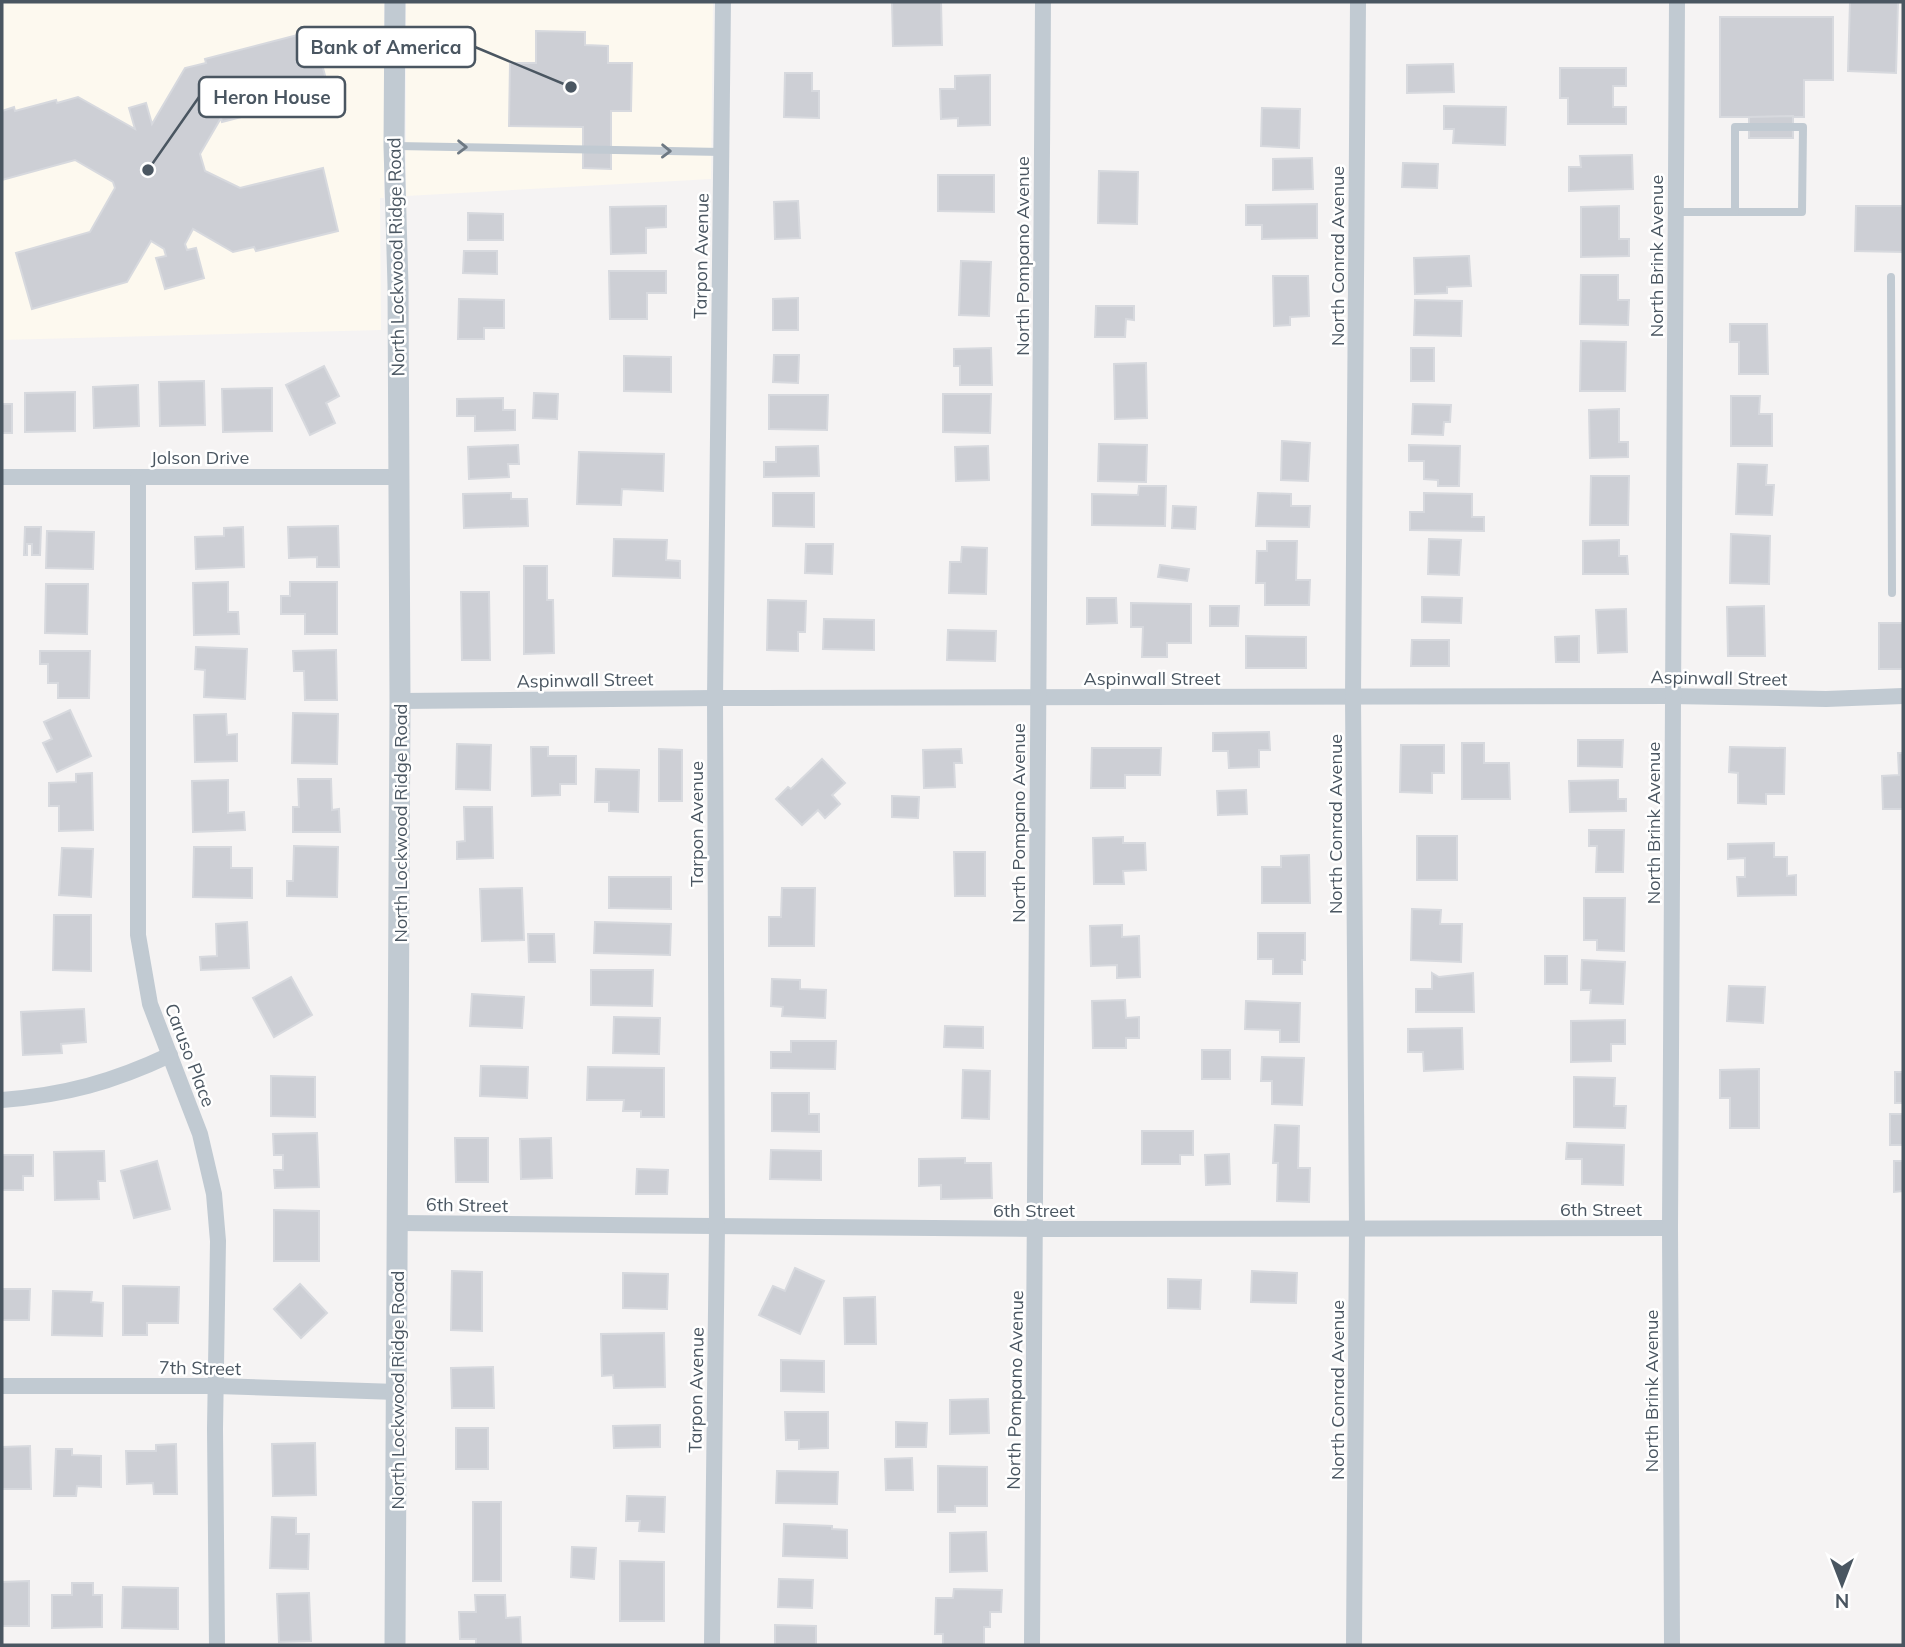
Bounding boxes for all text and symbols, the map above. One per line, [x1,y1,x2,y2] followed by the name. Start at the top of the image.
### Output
[297,27,475,67] callout: Bank of America
[311,35,461,59] text: Bank of America
[199,77,345,117] callout: Heron House
[213,85,331,109] text: Heron House
[382,137,410,377] street label: North Lockwood Ridge Road
[457,140,468,155] one-way arrow
[661,143,672,158] one-way arrow
[1011,156,1034,356] street label: North Pompano Avenue
[1326,166,1349,346] street label: North Conrad Avenue
[1645,175,1668,337] street label: North Brink Avenue
[688,193,714,319] street label: Tarpon Avenue
[151,446,249,469] street label: Jolson Drive
[1650,665,1788,691] street label: Aspinwall Street
[516,667,654,693] street label: Aspinwall Street
[1084,667,1220,690] street label: Aspinwall Street
[389,704,412,942] street label: North Lockwood Ridge Road
[1007,723,1030,923] street label: North Pompano Avenue
[1324,734,1347,914] street label: North Conrad Avenue
[1642,742,1665,904] street label: North Brink Avenue
[685,761,708,887] street label: Tarpon Avenue
[160,1000,220,1110] street label: Caruso Place
[426,1193,508,1217] street label: 6th Street
[1560,1198,1642,1221] street label: 6th Street
[993,1199,1075,1222] street label: 6th Street
[386,1271,409,1509] street label: North Lockwood Ridge Road
[1002,1290,1028,1490] street label: North Pompano Avenue
[1326,1300,1349,1480] street label: North Conrad Avenue
[1640,1310,1663,1472] street label: North Brink Avenue
[683,1327,709,1453] street label: Tarpon Avenue
[159,1356,241,1380] street label: 7th Street
[1807,1549,1877,1619] north arrow
[1835,1589,1849,1613] text: N

